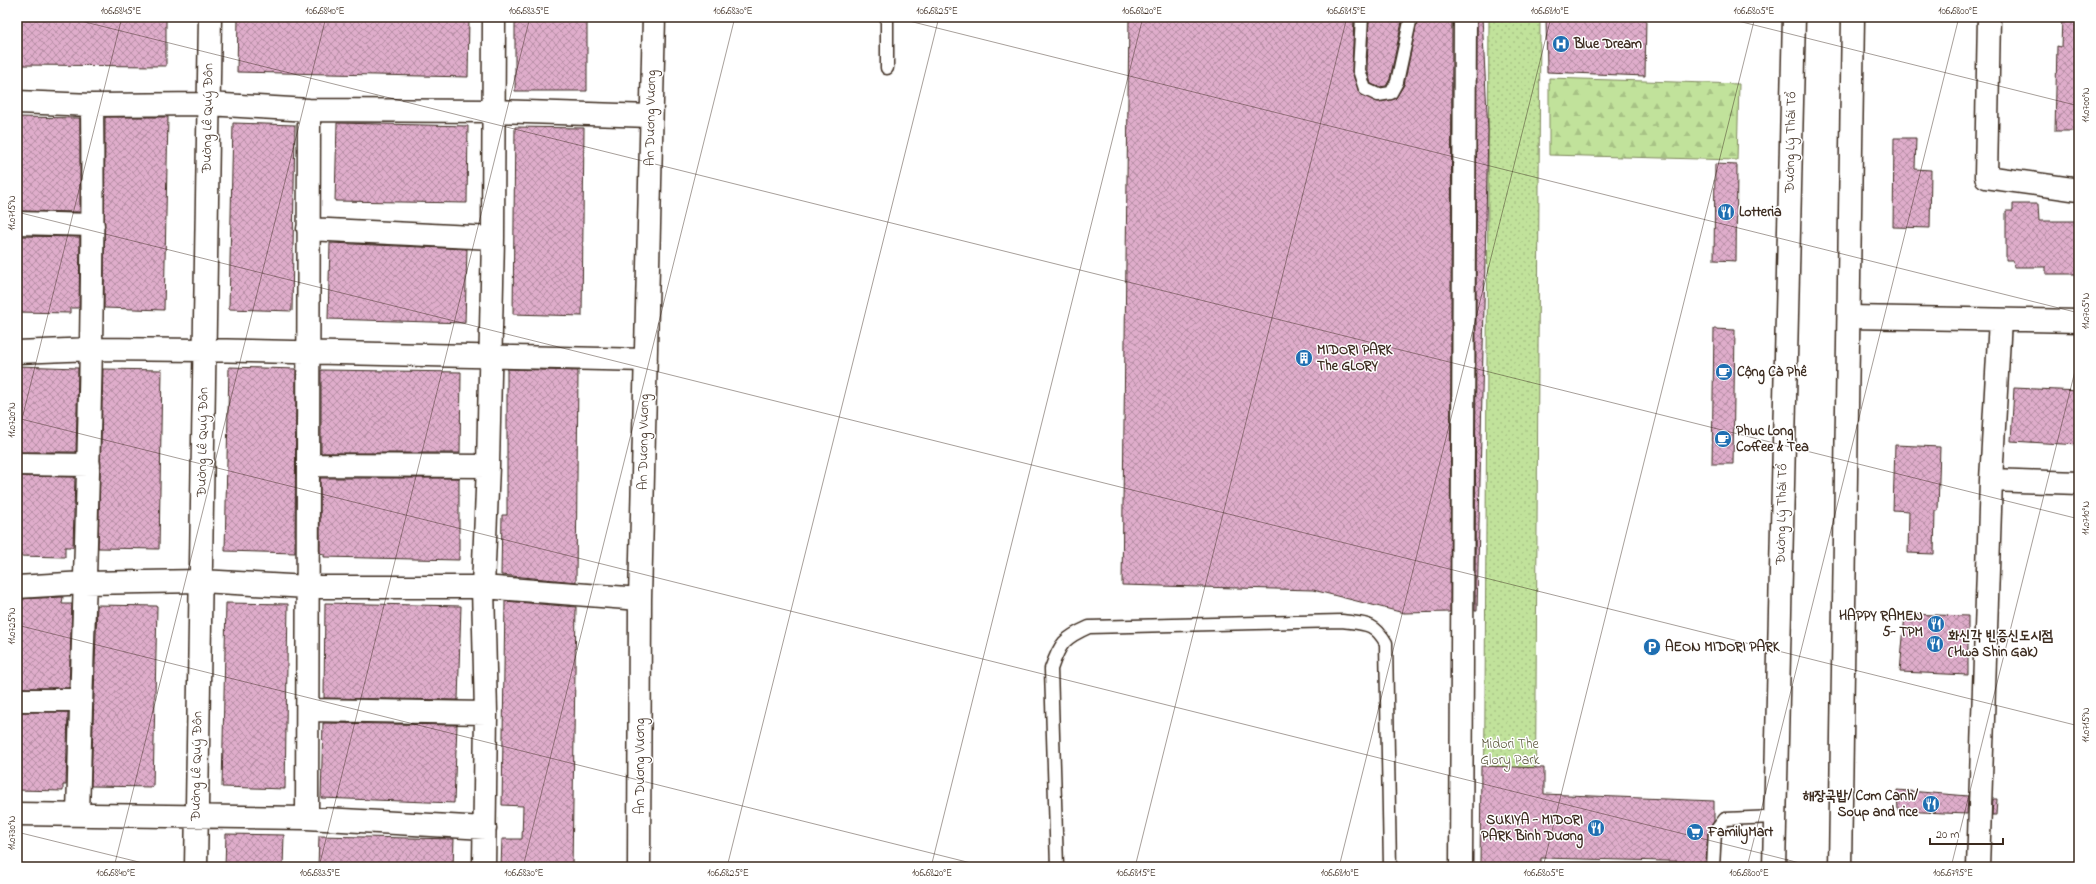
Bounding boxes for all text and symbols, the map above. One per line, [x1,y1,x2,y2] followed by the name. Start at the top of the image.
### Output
[101,4,141,19] text: 106.6845°E
[305,4,345,19] text: 106.6840°E
[509,4,549,19] text: 106.6835°E
[713,4,753,19] text: 106.6830°E
[916,4,958,19] text: 106.6825°E
[1122,4,1162,19] text: 106.6820°E
[1326,4,1366,19] text: 106.6815°E
[1531,4,1569,19] text: 106.6810°E
[1734,4,1774,19] text: 106.6805°E
[1938,4,1978,19] text: 106.6800°E
[1551,34,1571,54] hospital icon: Blue Dream
[1573,34,1642,55] place label: Blue Dream
[197,63,220,174] street label: Đường Lê Quý Đôn
[640,70,663,166] street label: An Dương Vương
[2079,87,2094,122] text: 11.0700°N
[1780,91,1803,194] street label: Đường Lý Thái Tổ
[5,195,20,231] text: 11.0715°N
[1716,202,1736,222] restaurant icon: Lotteria
[1739,202,1782,223] place label: Lotteria
[2079,293,2094,329] text: 11.0705°N
[1317,340,1394,377] place label: MIDORI PARK The GLORY
[1294,348,1314,368] building icon: MIDORI PARK The GLORY
[1714,362,1734,382] cafe icon: Cộng Cà Phê
[1737,362,1807,385] place label: Cộng Cà Phê
[192,387,215,498] street label: Đường Lê Quý Đôn
[633,394,656,490] street label: An Dương Vương
[5,402,20,438] text: 11.0720°N
[1736,421,1809,458] place label: Phuc Long Coffee & Tea
[1713,429,1733,449] cafe icon: Phuc Long Coffee & Tea
[1771,463,1794,566] street label: Đường Lý Thái Tổ
[2079,501,2094,535] text: 11.0710°N
[1839,606,1923,643] place label: HAPPY RAMEN 5- TPM
[5,607,20,644] text: 11.0725°N
[1926,614,1946,634] restaurant icon: HAPPY RAMEN 5- TPM
[1947,626,2054,663] place label: 화신각 빈증신도시점 (Hwa Shin Gak)
[1925,634,1945,654] restaurant icon: 화신각 빈증신도시점 (Hwa Shin Gak)
[1642,637,1662,657] parking icon: AEON MIDORI PARK
[1665,637,1781,658] place label: AEON MIDORI PARK
[2079,707,2094,743] text: 11.0715°N
[186,711,209,822] street label: Đường Lê Quý Đôn
[630,718,652,814] street label: An Dương Vương
[1480,734,1541,772] park label: Midori The Glory Park
[1803,786,1919,823] place label: 해장국밥/ Cơm Canh/ Soup and rice
[1921,794,1941,814] restaurant icon: 해장국밥/ Cơm Canh/ Soup and rice
[1481,810,1584,849] place label: SUKIYA - MIDORI PARK Bình Dương
[5,815,20,850] text: 11.0730°N
[1586,818,1606,838] restaurant icon: SUKIYA - MIDORI PARK Bình Dương
[1930,820,2003,846] scale bar
[1685,822,1705,842] supermarket icon: FamilyMart
[1707,822,1774,845] place label: FamilyMart
[1936,826,1959,844] text: 20 m
[96,866,136,881] text: 106.6840°E
[300,866,340,881] text: 106.6835°E
[504,866,544,881] text: 106.6830°E
[707,866,749,881] text: 106.6825°E
[912,866,952,881] text: 106.6820°E
[1116,866,1156,881] text: 106.6815°E
[1321,866,1359,881] text: 106.6810°E
[1524,866,1564,881] text: 106.6805°E
[1729,866,1769,881] text: 106.6800°E
[1933,866,1973,881] text: 106.6795°E

